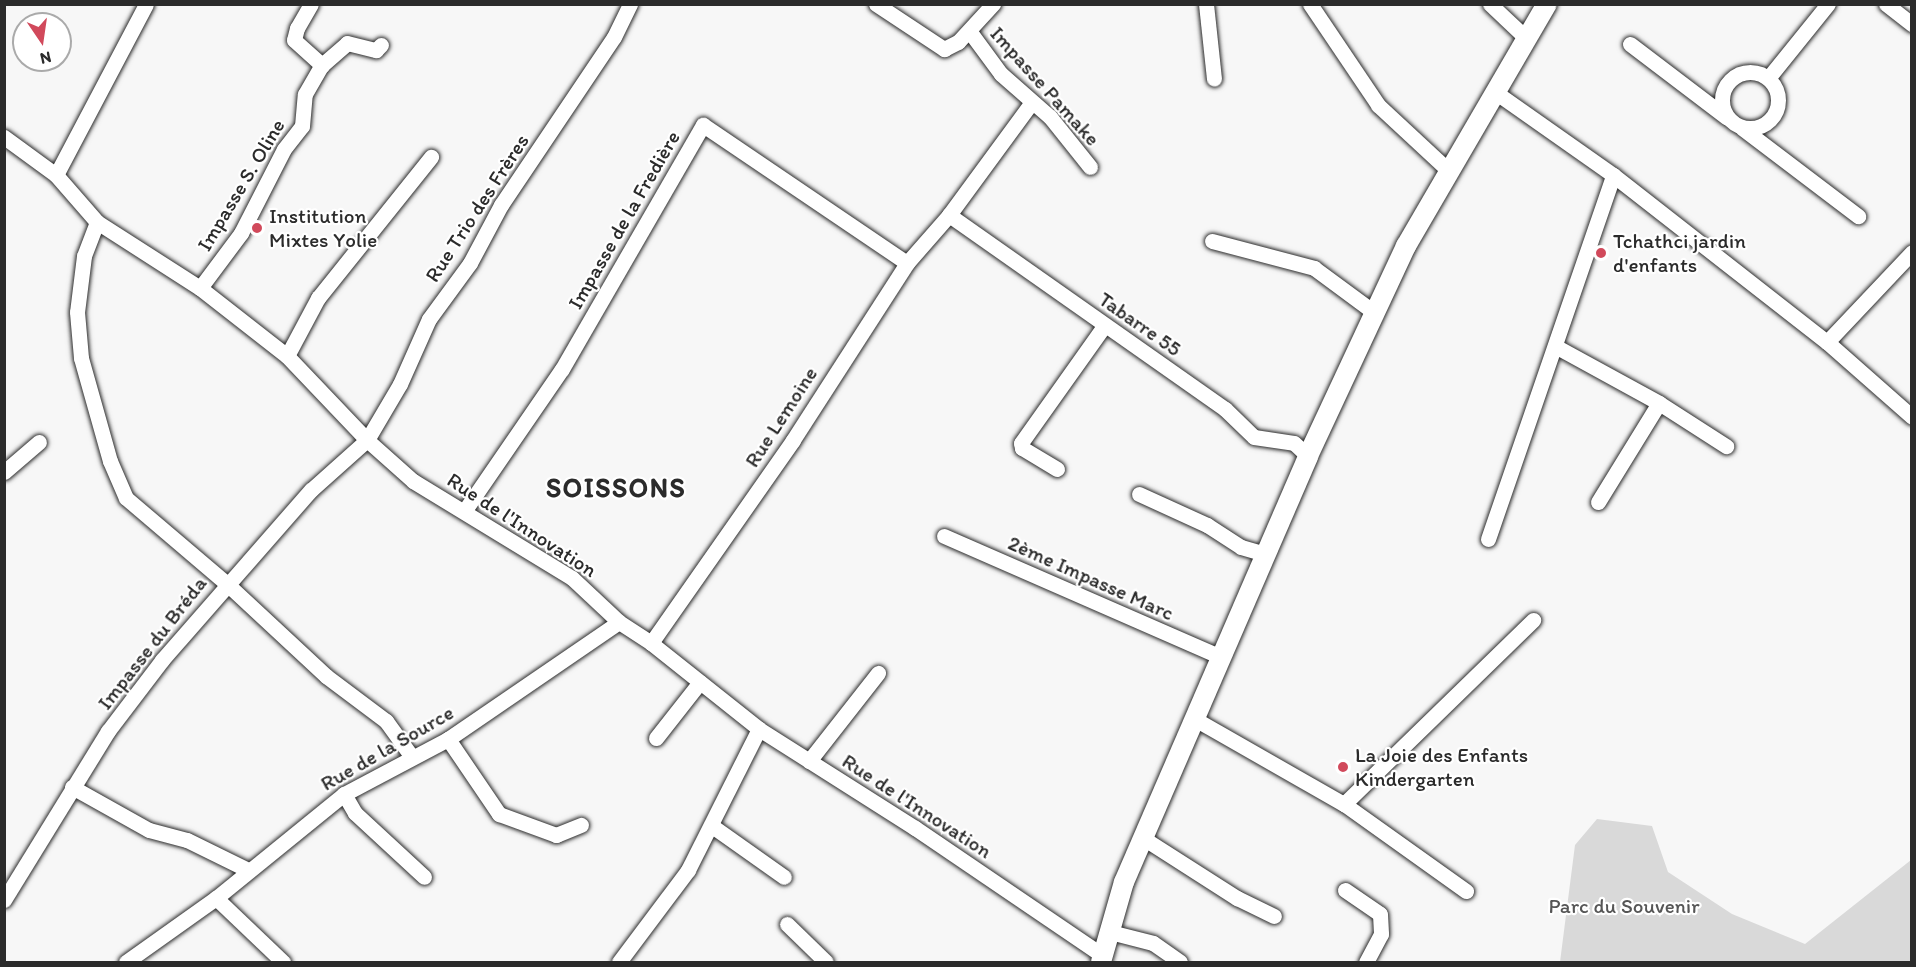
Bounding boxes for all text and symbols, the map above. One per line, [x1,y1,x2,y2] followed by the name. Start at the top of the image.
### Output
[12,12,72,72] north arrow
[985,21,1105,151] street label: Impasse Pamake
[38,48,53,69] text: N
[192,114,290,256] street label: Impasse S. Oline
[563,126,685,314] street label: Impasse de la Fredière
[420,130,534,286] street label: Rue Trio des Frères
[269,203,376,253] place label: Institution Mixtes Yolie
[250,221,264,235] marker: Institution Mixtes Yolie
[1613,228,1746,278] place label: Tchathci jardin d'enfants
[1594,246,1608,260] marker: Tchathci jardin d'enfants
[1094,286,1186,362] street label: Tabarre 55
[739,362,823,472] street label: Rue Lemoine
[443,467,601,583] street label: Rue de l'Innovation
[547,472,685,504] district label: SOISSONS
[1004,530,1178,626] street label: 2ème Impasse Marc
[92,571,212,715] street label: Impasse du Bréda
[316,700,458,796] street label: Rue de la Source
[1355,742,1529,792] place label: La Joie des Enfants Kindergarten
[838,748,996,864] street label: Rue de l'Innovation
[1336,760,1350,774] marker: La Joie des Enfants Kindergarten
[1548,893,1700,919] park label: Parc du Souvenir

